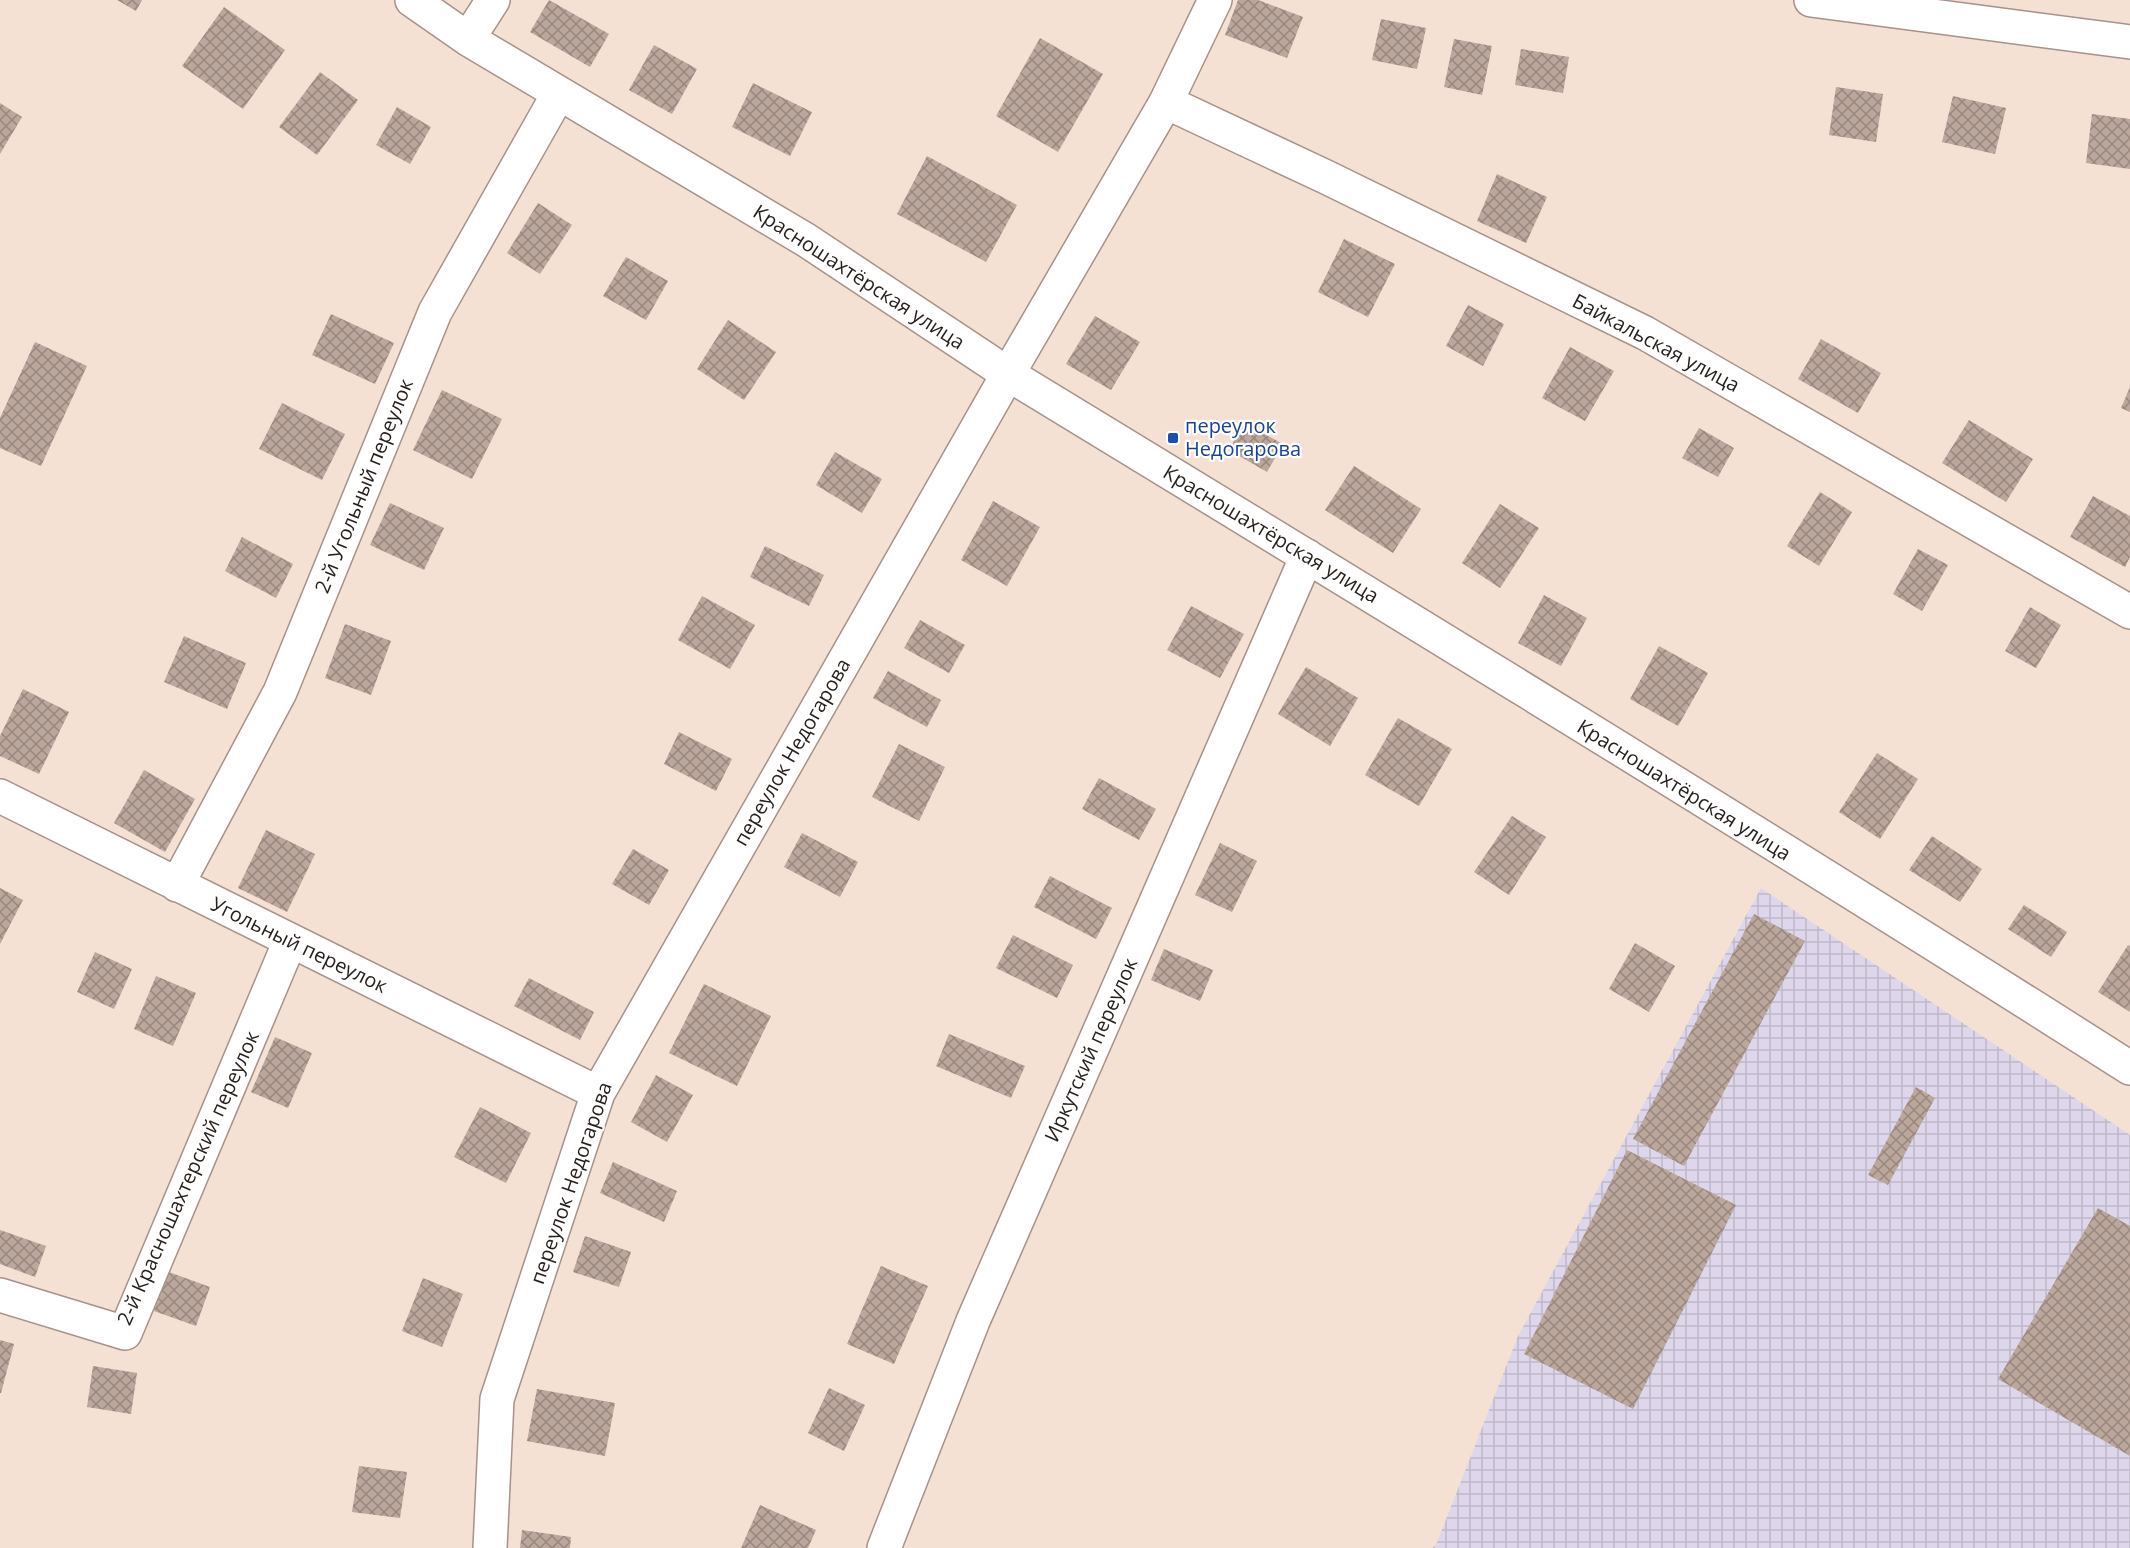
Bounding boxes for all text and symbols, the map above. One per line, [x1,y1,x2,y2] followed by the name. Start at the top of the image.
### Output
[748,198,970,355] street label: Красношахтёрская улица
[1568,287,1745,398] street label: Байкальская улица
[308,374,419,597] street label: 2-й Угольный переулок
[1185,412,1301,462] place label: переулок Недогарова
[1166,431,1180,445] marker: переулок Недогарова
[1158,458,1384,609] street label: Красношахтёрская улица
[727,653,856,850] street label: переулок Недогарова
[1572,713,1796,867] street label: Красношахтёрская улица
[207,890,393,999] street label: Угольный переулок
[1038,953,1144,1146] street label: Иркутский переулок
[110,1026,265,1329] street label: 2-й Красношахтерский переулок
[523,1078,618,1288] street label: переулок Недогарова

